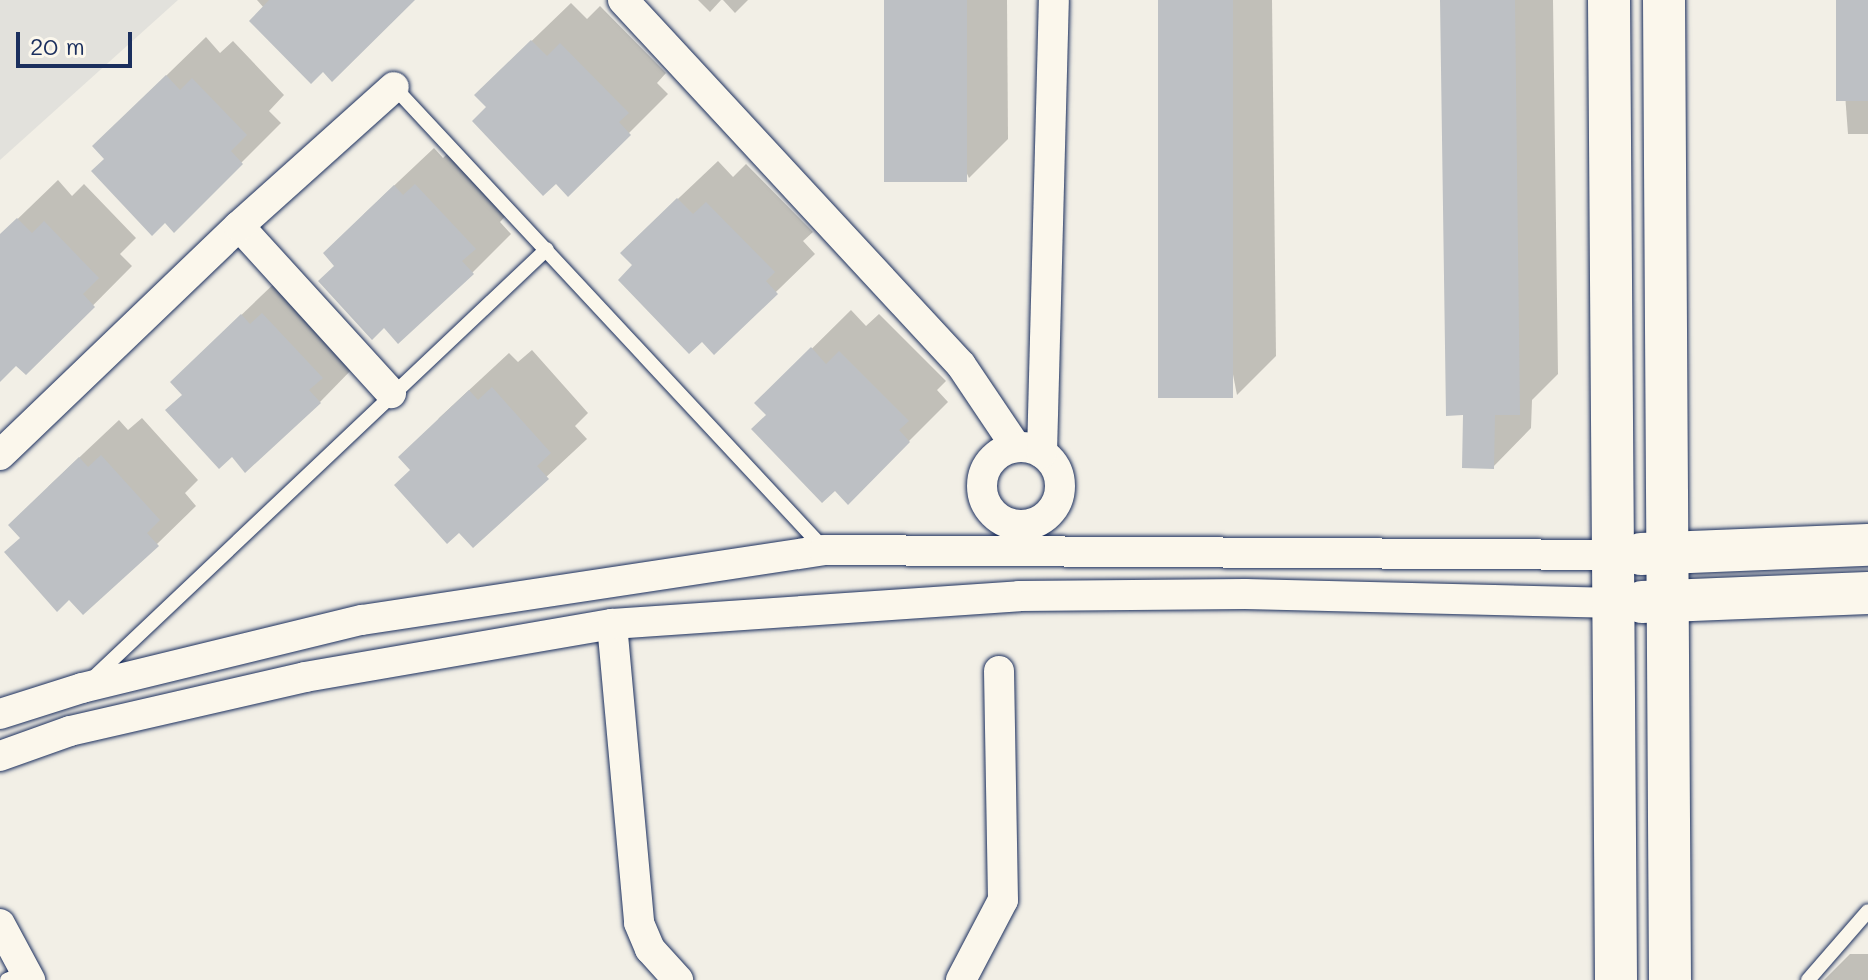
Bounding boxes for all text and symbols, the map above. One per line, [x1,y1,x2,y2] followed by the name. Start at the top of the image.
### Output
[20,16,136,66] scale bar
[30,30,85,61] text: 20 m

